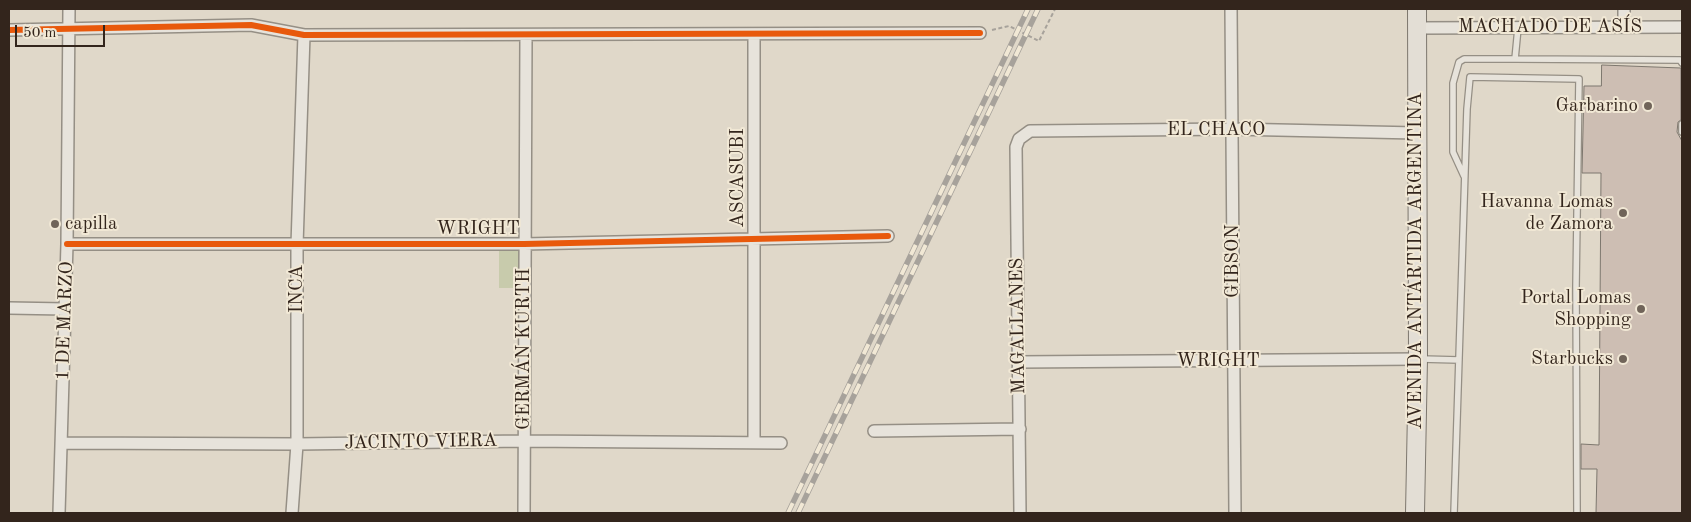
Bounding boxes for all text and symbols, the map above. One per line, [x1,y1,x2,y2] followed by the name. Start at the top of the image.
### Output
[18,15,108,47] scale bar
[1458,16,1642,38] street label: MACHADO DE ASÍS
[23,26,57,41] text: 50 m
[1405,92,1427,430] street label: AVENIDA ANTÁRTIDA ARGENTINA
[1555,95,1638,117] place label: Garbarino
[1642,100,1654,112] marker: Garbarino
[1167,119,1265,141] street label: EL CHACO
[727,128,749,228] street label: ASCASUBI
[1480,191,1613,235] place label: Havanna Lomas de Zamora
[1617,207,1629,219] marker: Havanna Lomas de Zamora
[65,213,117,235] place label: capilla
[49,218,61,230] marker: capilla
[436,218,520,240] street label: WRIGHT
[1222,224,1244,298] street label: GIBSON
[1005,258,1031,394] street label: MAGALLANES
[52,261,78,381] street label: 1 DE MARZO
[286,265,308,313] street label: INCA
[513,268,535,430] street label: GERMÁN KURTH
[1520,287,1631,331] place label: Portal Lomas Shopping
[1635,303,1647,315] marker: Portal Lomas Shopping
[1531,348,1613,370] place label: Starbucks
[1176,350,1260,372] street label: WRIGHT
[1617,353,1629,365] marker: Starbucks
[344,429,498,455] street label: JACINTO VIERA

